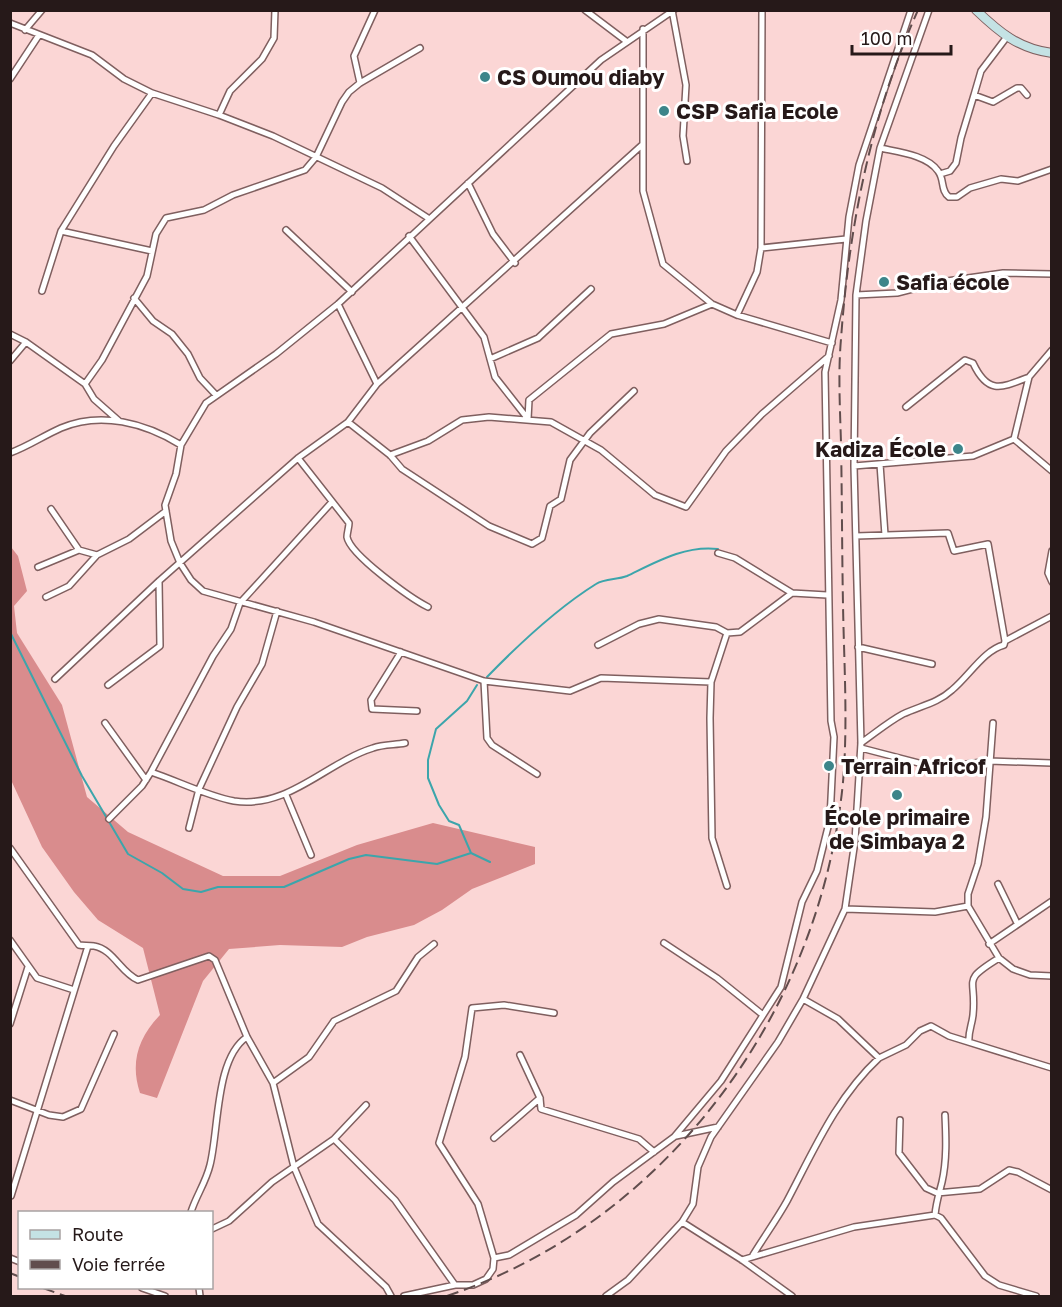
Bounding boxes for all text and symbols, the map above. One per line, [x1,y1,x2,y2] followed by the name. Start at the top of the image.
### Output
[852,18,951,56] scale bar
[861,27,912,49] text: 100 m
[497,64,665,90] place label: CS Oumou diaby
[478,70,492,84] marker: CS Oumou diaby
[676,98,838,124] place label: CSP Safia Ecole
[657,104,671,118] marker: CSP Safia Ecole
[896,269,1009,295] place label: Safia école
[877,275,891,289] marker: Safia école
[815,436,946,462] place label: Kadiza École
[951,442,965,456] marker: Kadiza École
[841,753,986,779] place label: Terrain Africof
[822,759,836,773] marker: Terrain Africof
[890,788,904,802] marker: École primaire de Simbaya 2
[824,804,970,854] place label: École primaire de Simbaya 2
[18,1211,213,1289] legend
[72,1223,123,1245] text: Route
[72,1253,165,1275] text: Voie ferrée

